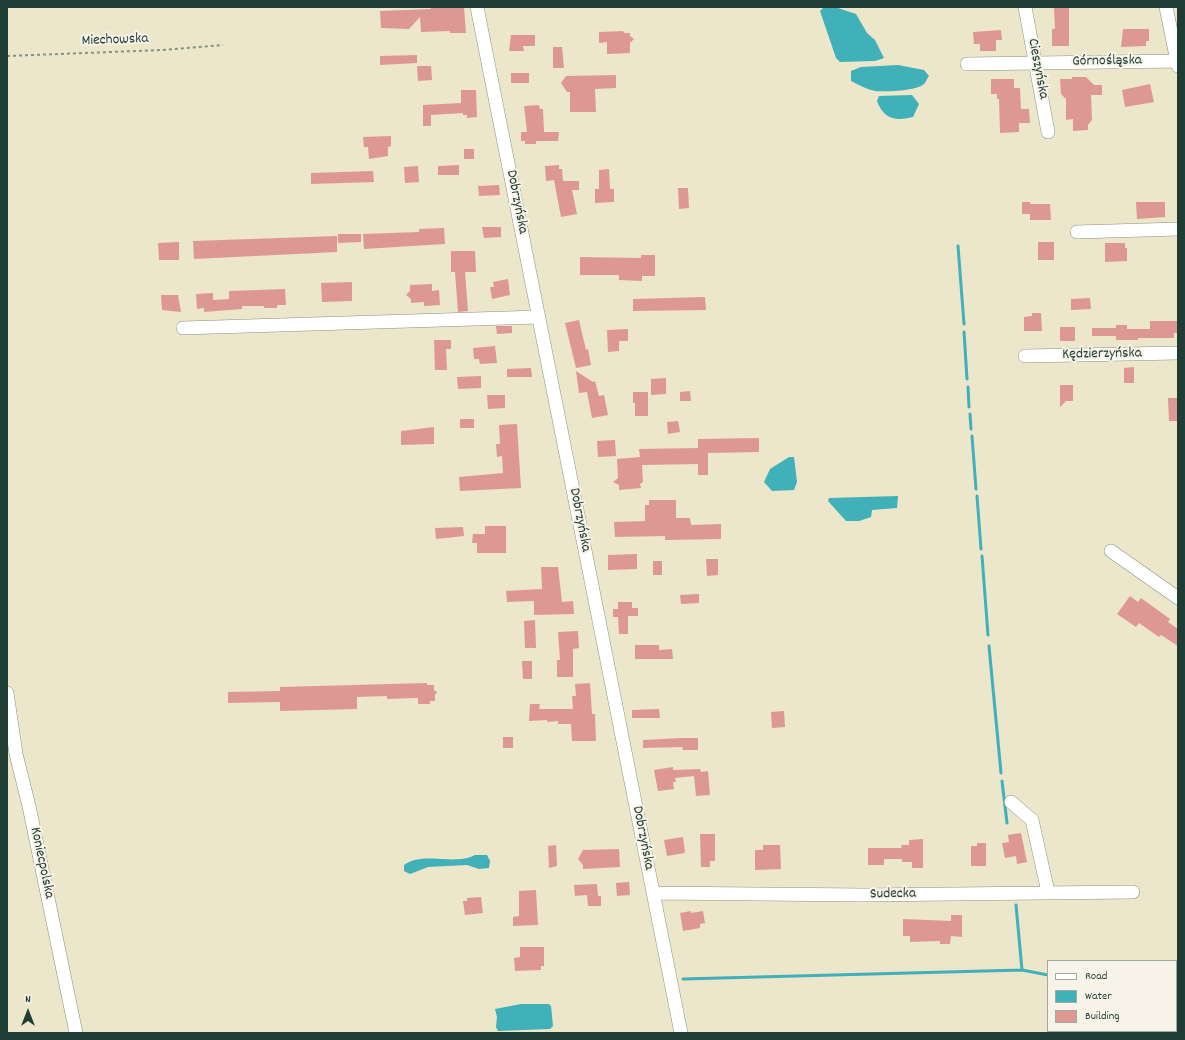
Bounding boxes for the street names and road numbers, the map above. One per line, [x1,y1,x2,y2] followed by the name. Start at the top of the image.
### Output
[81,31,149,51] street label: Miechowska
[1022,37,1052,101] street label: Cieszyńska
[1072,52,1142,72] street label: Górnośląska
[501,169,531,235] street label: Dobrzyńska
[1062,345,1142,365] street label: Kędzierzyńska
[564,487,594,553] street label: Dobrzyńska
[627,805,657,871] street label: Dobrzyńska
[25,826,57,900] street label: Koniecpolska
[870,886,916,904] street label: Sudecka

